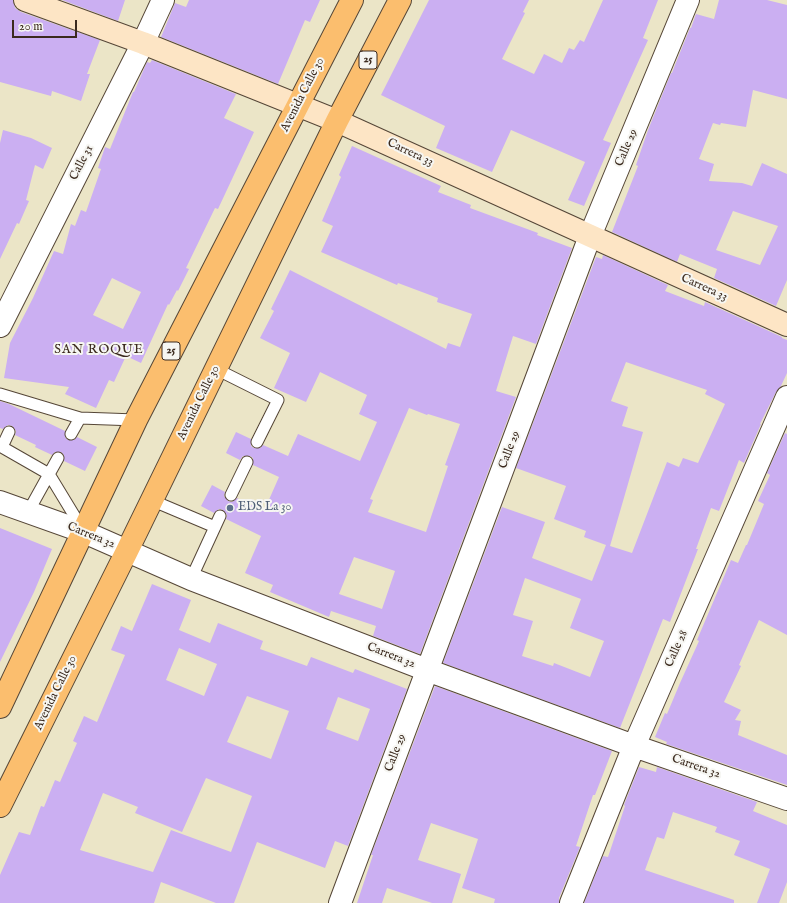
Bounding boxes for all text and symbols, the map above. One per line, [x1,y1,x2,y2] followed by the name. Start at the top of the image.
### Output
[14,12,79,38] scale bar
[19,19,42,34] text: 20 m
[359,51,377,69] road number: 25
[278,56,328,134] street label: Avenida Calle 30
[613,127,641,169] street label: Calle 29
[385,136,435,170] street label: Carrera 33
[67,143,97,183] street label: Calle 31
[679,271,729,305] street label: Carrera 33
[54,342,144,358] district label: SAN ROQUE
[162,342,180,360] road number: 25
[175,363,223,443] street label: Avenida Calle 30
[496,429,524,471] street label: Calle 29
[238,501,291,515] place label: EDS La 30
[225,503,235,513] marker: EDS La 30
[65,520,117,552] street label: Carrera 32
[663,628,691,670] street label: Calle 28
[365,640,417,672] street label: Carrera 32
[32,653,80,733] street label: Avenida Calle 30
[382,732,410,774] street label: Calle 29
[670,752,722,782] street label: Carrera 32

